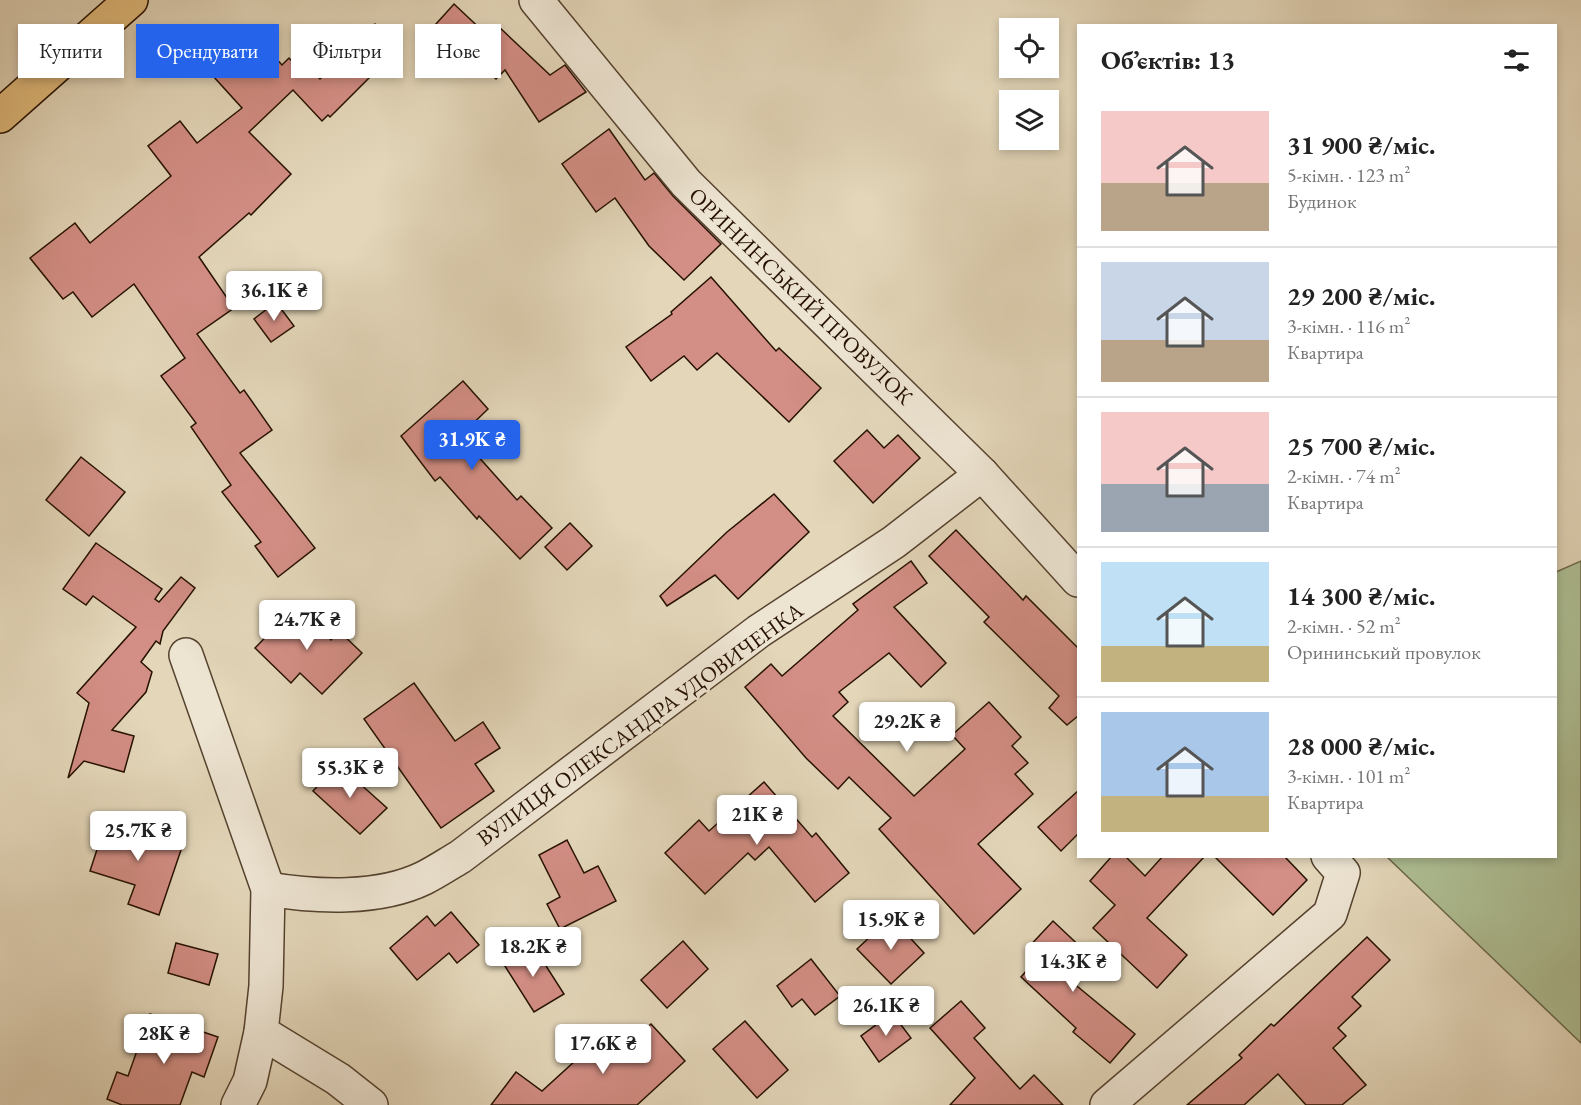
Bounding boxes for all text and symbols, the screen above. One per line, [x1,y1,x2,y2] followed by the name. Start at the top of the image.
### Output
[999,18,1059,150] map controls
[999,18,1059,78] button: locate
[18,24,124,78] chip: Купити
[136,24,279,78] chip: Орендувати
[291,24,403,78] chip: Фільтри
[415,24,501,78] chip: Нове
[1101,43,1235,77] text: Об’єктів: 13
[1500,44,1533,77] icon: filters
[999,90,1059,150] button: layers
[1287,128,1435,162] text: 31 900 ₴/міс.
[1149,135,1221,207] icon: home
[1287,162,1410,188] text: 5-кімн. · 123 m²
[683,181,920,411] street label: ОРИНИНСЬКИЙ ПРОВУЛОК
[1287,188,1357,214] text: Будинок
[219,271,329,322] pin: 36.1K ₴
[240,277,308,303] text: 36.1K ₴
[1287,279,1435,313] text: 29 200 ₴/міс.
[1149,286,1221,358] icon: home
[1287,313,1410,339] text: 3-кімн. · 116 m²
[1287,339,1364,365] text: Квартира
[417,420,527,471] pin: 31.9K ₴
[438,426,506,452] text: 31.9K ₴
[1287,429,1435,463] text: 25 700 ₴/міс.
[1149,436,1221,508] icon: home
[1287,463,1401,489] text: 2-кімн. · 74 m²
[1287,489,1364,515] text: Квартира
[1287,579,1435,613] text: 14 300 ₴/міс.
[1149,586,1221,658] icon: home
[471,595,810,852] street label: ВУЛИЦЯ ОЛЕКСАНДРА УДОВИЧЕНКА
[252,600,362,651] pin: 24.7K ₴
[273,606,341,632] text: 24.7K ₴
[1287,613,1401,639] text: 2-кімн. · 52 m²
[1287,639,1481,665] text: Орининський провулок
[852,702,962,753] pin: 29.2K ₴
[873,708,941,734] text: 29.2K ₴
[1287,729,1435,763] text: 28 000 ₴/міс.
[1149,736,1221,808] icon: home
[295,748,405,799] pin: 55.3K ₴
[316,754,384,780] text: 55.3K ₴
[1287,763,1410,789] text: 3-кімн. · 101 m²
[1287,789,1364,815] text: Квартира
[715,795,799,846] pin: 21K ₴
[731,801,783,827] text: 21K ₴
[83,811,193,862] pin: 25.7K ₴
[104,817,172,843] text: 25.7K ₴
[836,900,946,951] pin: 15.9K ₴
[857,906,925,932] text: 15.9K ₴
[478,927,588,978] pin: 18.2K ₴
[499,933,567,959] text: 18.2K ₴
[1018,942,1128,993] pin: 14.3K ₴
[1039,948,1107,974] text: 14.3K ₴
[831,986,941,1037] pin: 26.1K ₴
[852,992,920,1018] text: 26.1K ₴
[122,1014,206,1065] pin: 28K ₴
[138,1020,190,1046] text: 28K ₴
[548,1024,658,1075] pin: 17.6K ₴
[569,1030,637,1056] text: 17.6K ₴

